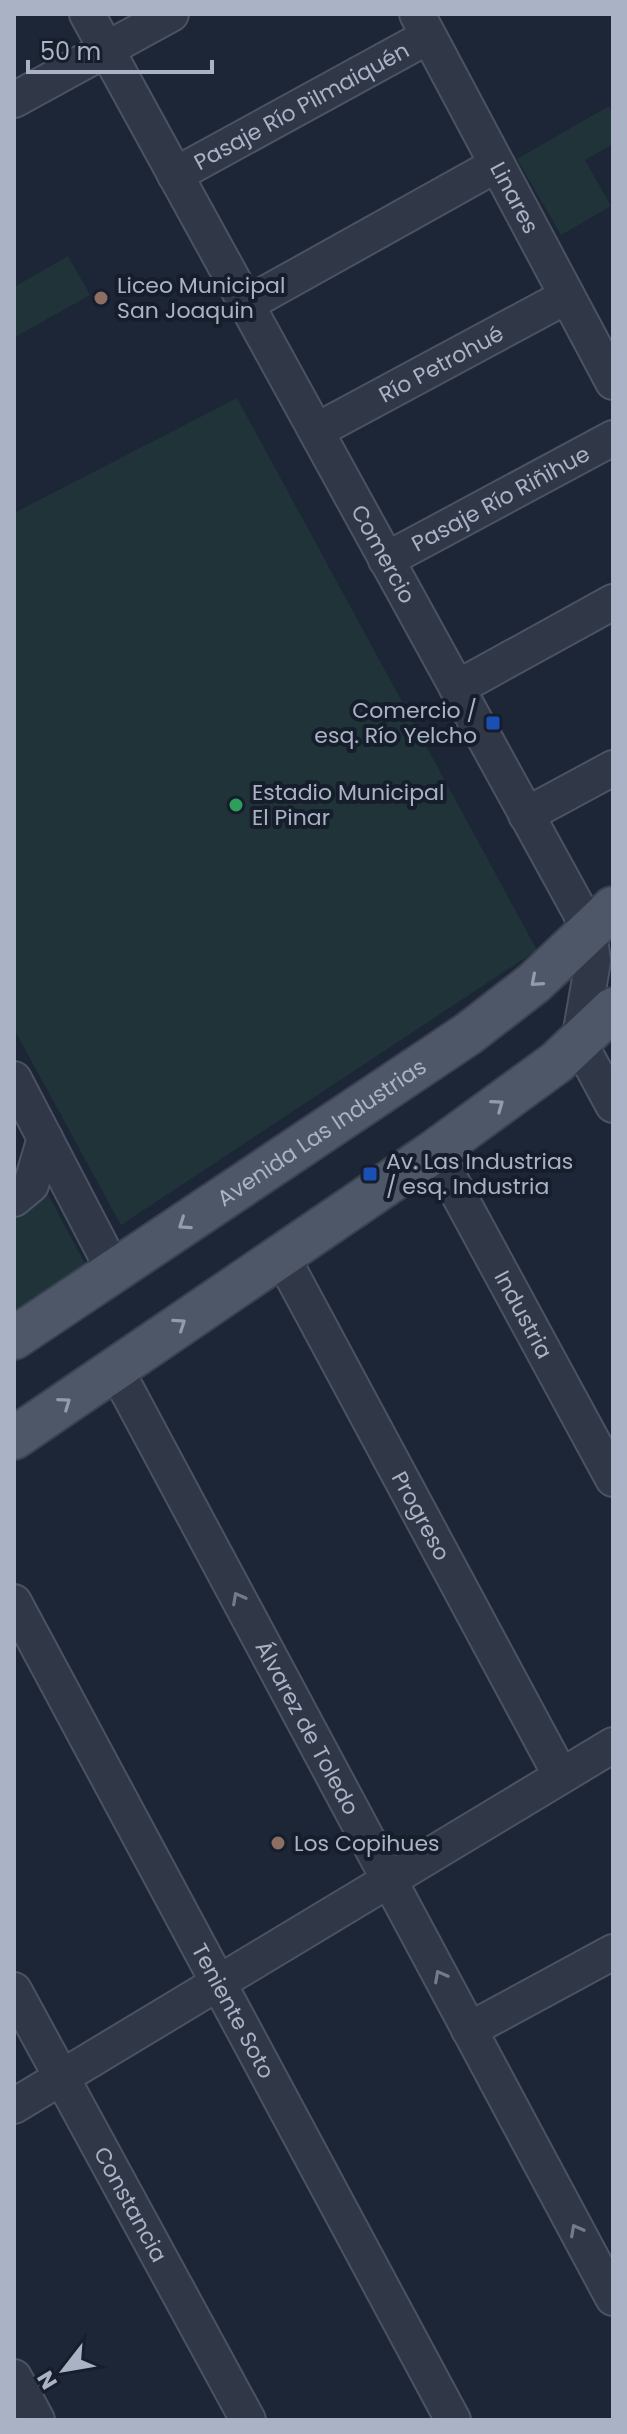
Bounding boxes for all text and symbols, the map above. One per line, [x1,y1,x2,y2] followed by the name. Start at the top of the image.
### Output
[28,24,212,74] scale bar
[188,34,414,177] street label: Pasaje Río Pilmaiquén
[40,35,101,68] text: 50 m
[483,156,547,239] street label: Linares
[117,270,285,326] place label: Liceo Municipal San Joaquin
[92,289,110,307] marker: Liceo Municipal San Joaquin
[373,318,509,410] street label: Río Petrohué
[406,438,595,559] street label: Pasaje Río Riñihue
[344,499,423,609] street label: Comercio
[314,695,477,751] place label: Comercio / esq. Río Yelcho
[484,714,502,732] marker: Comercio / esq. Río Yelcho
[252,777,444,833] place label: Estadio Municipal El Pinar
[227,796,245,814] marker: Estadio Municipal El Pinar
[530,971,545,986] one-way arrow
[211,1051,432,1213] street label: Avenida Las Industrias
[490,1100,504,1115] one-way arrow
[386,1146,573,1202] place label: Av. Las Industrias / esq. Industria
[361,1165,379,1183] marker: Av. Las Industrias / esq. Industria
[178,1214,192,1229] one-way arrow
[487,1265,560,1364] street label: Industria
[171,1319,185,1334] one-way arrow
[56,1398,70,1413] one-way arrow
[384,1466,458,1566] street label: Progreso
[233,1592,248,1607] one-way arrow
[248,1635,367,1820] street label: Álvarez de Toledo
[294,1828,440,1859] place label: Los Copihues
[269,1834,287,1852] marker: Los Copihues
[184,1938,282,2084] street label: Teniente Soto
[435,1969,450,1984] one-way arrow
[87,2141,175,2268] street label: Constancia
[571,2223,586,2238] one-way arrow
[24,2330,104,2410] north arrow
[30,2365,65,2395] text: N

